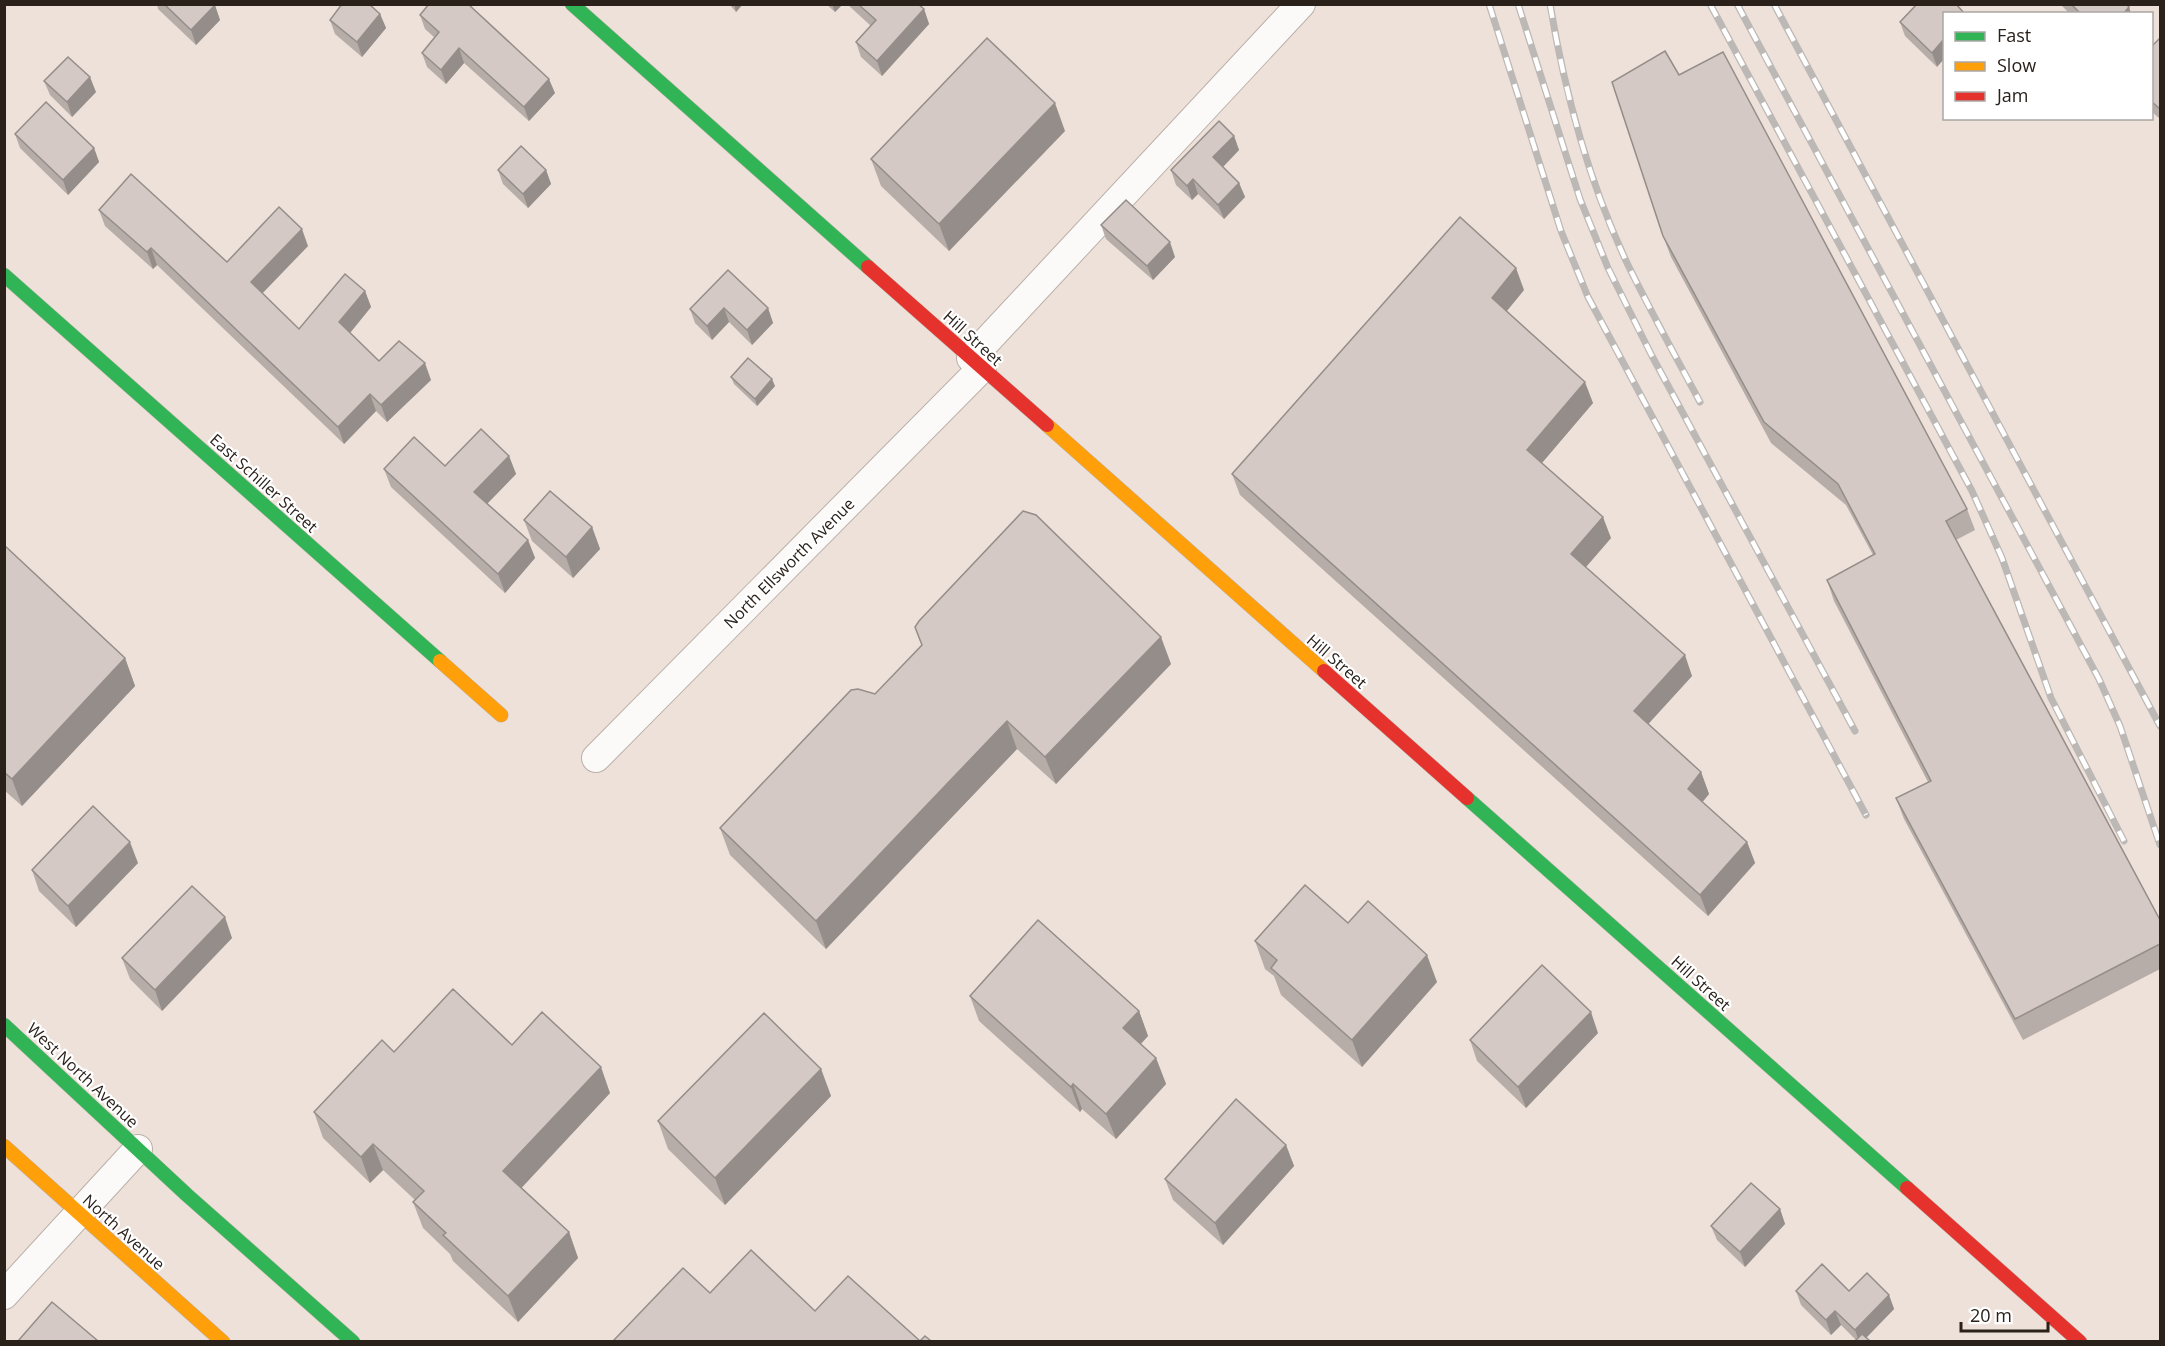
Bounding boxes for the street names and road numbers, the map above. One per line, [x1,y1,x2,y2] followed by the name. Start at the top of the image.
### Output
[939,305,1008,371] street label: Hill Street
[205,429,323,538] street label: East Schiller Street
[719,493,859,633] street label: North Ellsworth Avenue
[1302,629,1372,693] street label: Hill Street
[1667,950,1736,1016] street label: Hill Street
[23,1018,143,1132] street label: West North Avenue
[78,1189,170,1275] street label: North Avenue

